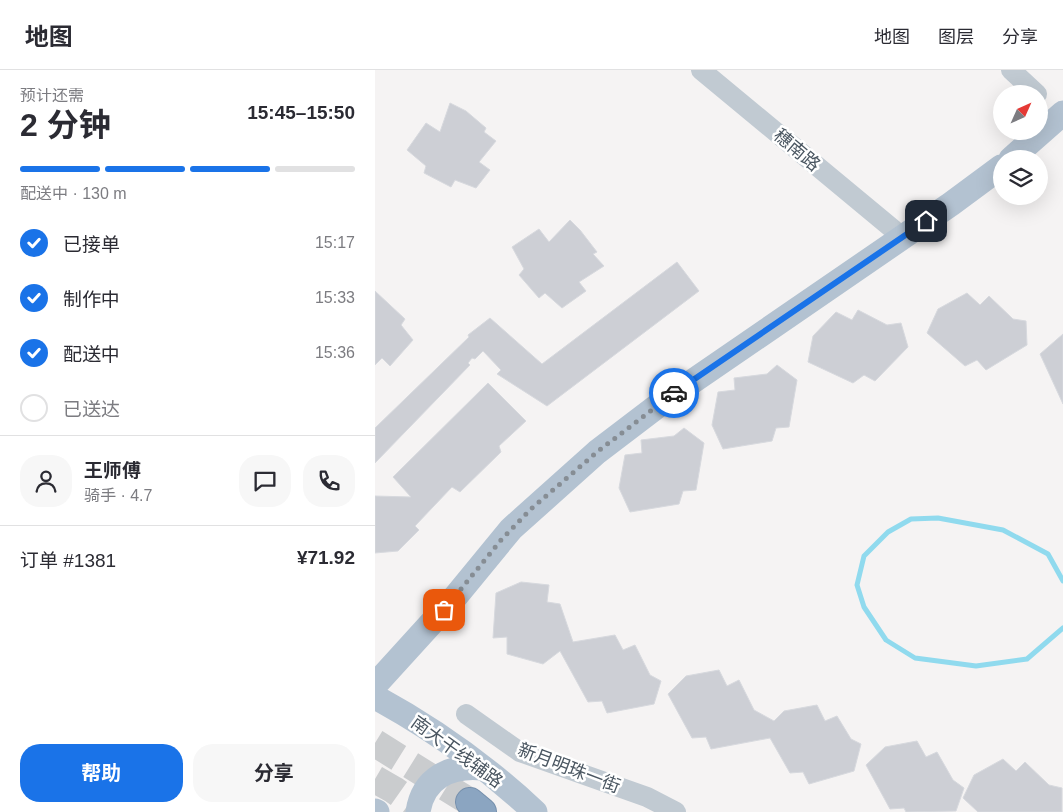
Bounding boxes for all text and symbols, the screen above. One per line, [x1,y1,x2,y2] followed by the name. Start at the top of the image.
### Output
[25,23,73,50] text: 地图
[874,27,910,47] text: 地图
[938,27,974,47] text: 图层
[1002,27,1038,47] text: 分享
[993,85,1047,140] north arrow
[993,85,1048,205] map controls
[20,87,84,104] text: 预计还需
[247,102,355,123] text: 15:45–15:50
[20,107,111,143] text: 2 分钟
[770,125,824,175] street label: 穗南路
[993,150,1048,205] button: layers
[20,185,127,202] text: 配送中 · 130 m
[905,200,947,242] pin
[912,207,940,235] icon: home
[20,229,48,257] icon: check
[63,234,120,255] text: 已接单
[315,234,355,251] text: 15:17
[20,284,48,312] icon: check
[63,289,120,310] text: 制作中
[315,289,355,306] text: 15:33
[20,339,48,367] icon: check
[63,344,120,365] text: 配送中
[315,344,355,361] text: 15:36
[649,368,699,418] courier
[660,379,688,407] icon: car
[63,399,120,420] text: 已送达
[20,455,72,507] button: person
[239,455,291,507] button: chat
[303,455,355,507] button: phone
[84,460,141,481] text: 王师傅
[84,487,152,504] text: 骑手 · 4.7
[297,547,355,568] text: ¥71.92
[20,550,116,571] text: 订单 #1381
[423,589,465,631] pin
[430,596,458,624] icon: bag
[407,712,507,792] street label: 南大干线辅路
[515,739,623,797] street label: 新月明珠一街
[20,744,183,802] button: 帮助
[193,744,355,802] button: 分享

